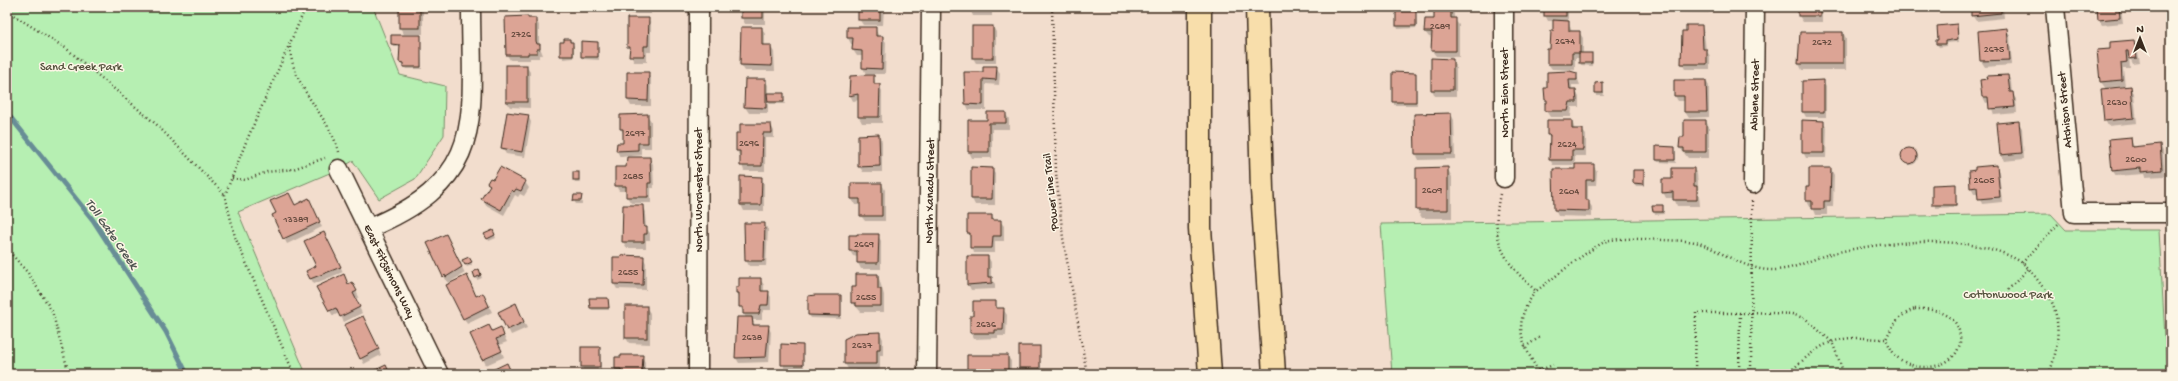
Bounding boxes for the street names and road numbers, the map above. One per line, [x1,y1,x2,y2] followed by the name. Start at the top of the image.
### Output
[1499,47,1513,138] street label: North Zion Street
[1748,58,1764,131] street label: Abilene Street
[2056,70,2076,148] street label: Atchison Street
[693,127,707,252] street label: North Worchester Street
[923,137,939,244] street label: North Xanadu Street
[1041,152,1063,232] street label: Power Line Trail
[359,223,417,321] street label: East Fitzsimons Way

